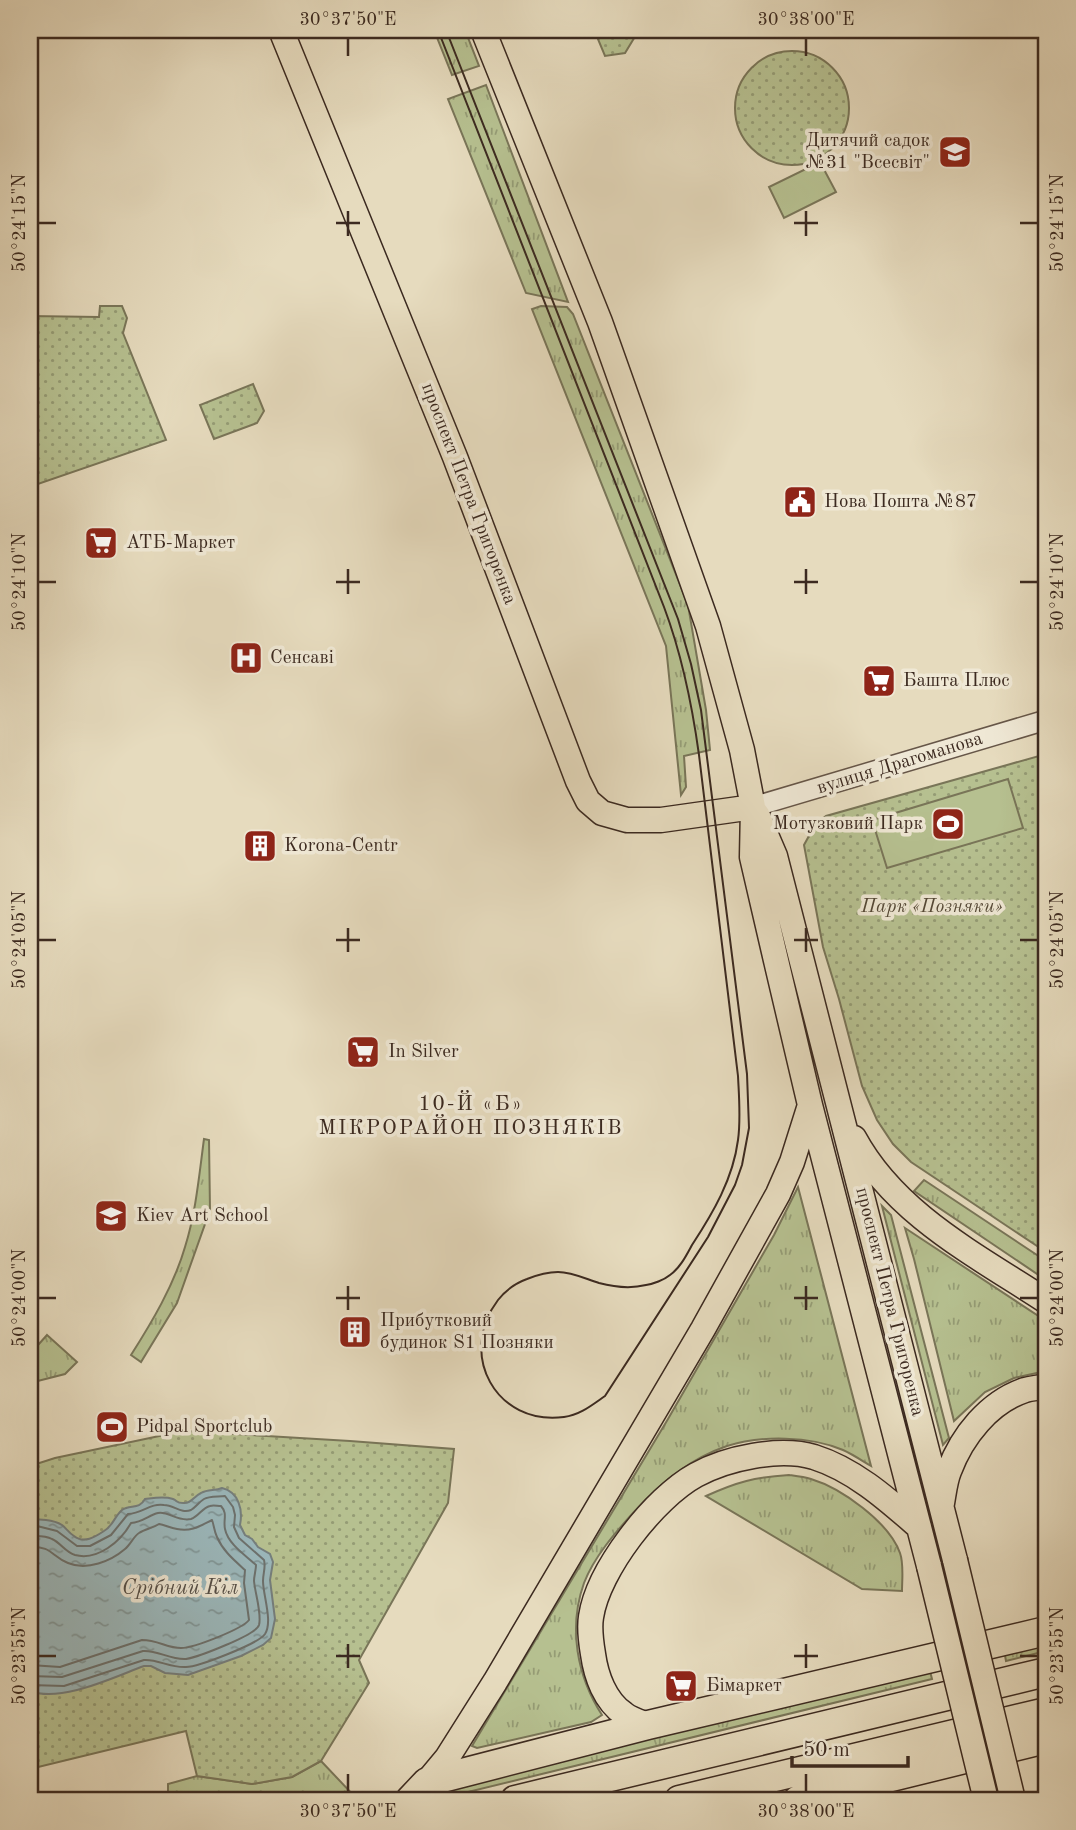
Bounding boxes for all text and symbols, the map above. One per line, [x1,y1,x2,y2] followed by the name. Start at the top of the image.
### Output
[300,11,396,29] text: 30°37'50"E
[758,11,854,29] text: 30°38'00"E
[806,132,930,173] place label: Дитячий садок №31 "Всесвіт"
[936,133,974,171] school or university icon: Дитячий садок №31 "Всесвіт"
[11,174,29,272] text: 50°24'15"N
[1049,174,1067,272] text: 50°24'15"N
[417,381,519,608] street label: проспект Петра Григоренка
[781,483,819,521] public building icon: Нова Пошта №87
[824,493,977,512] place label: Нова Пошта №87
[82,524,120,562] supermarket icon: АТБ-Маркет
[11,533,29,631] text: 50°24'10"N
[1049,533,1067,631] text: 50°24'10"N
[126,534,235,553] place label: АТБ-Маркет
[227,639,265,677] hospital icon: Сенсаві
[270,649,334,668] place label: Сенсаві
[860,662,898,700] supermarket icon: Башта Плюс
[903,672,1009,691] place label: Башта Плюс
[815,730,986,798] street label: вулиця Драгоманова
[929,805,967,843] sports icon: Мотузковий Парк
[773,815,923,834] place label: Мотузковий Парк
[241,827,279,865] building icon: Korona-Centr
[284,837,398,856] place label: Korona-Centr
[11,891,29,989] text: 50°24'05"N
[1049,891,1067,989] text: 50°24'05"N
[860,898,1003,917] park label: Парк «Позняки»
[344,1033,382,1071] supermarket icon: In Silver
[388,1043,459,1062] place label: In Silver
[319,1089,623,1139] district label: 10-Й «Б» МІКРОРАЙОН ПОЗНЯКІВ
[851,1186,927,1419] street label: проспект Петра Григоренка
[92,1197,130,1235] school or university icon: Kiev Art School
[136,1207,268,1226] place label: Kiev Art School
[11,1249,29,1347] text: 50°24'00"N
[1049,1249,1067,1347] text: 50°24'00"N
[380,1312,554,1353] place label: Прибутковий будинок S1 Позняки
[336,1313,374,1351] building icon: Прибутковий будинок S1 Позняки
[93,1408,131,1446] sports icon: Pidpal Sportclub
[136,1418,272,1437] place label: Pidpal Sportclub
[122,1578,238,1599] water label: Срібний Кіл
[11,1607,29,1705] text: 50°23'55"N
[1049,1607,1067,1705] text: 50°23'55"N
[662,1667,700,1705] supermarket icon: Бімаркет
[706,1677,782,1696] place label: Бімаркет
[792,1725,908,1769] scale bar
[803,1740,850,1761] text: 50 m
[300,1803,396,1821] text: 30°37'50"E
[758,1803,854,1821] text: 30°38'00"E

